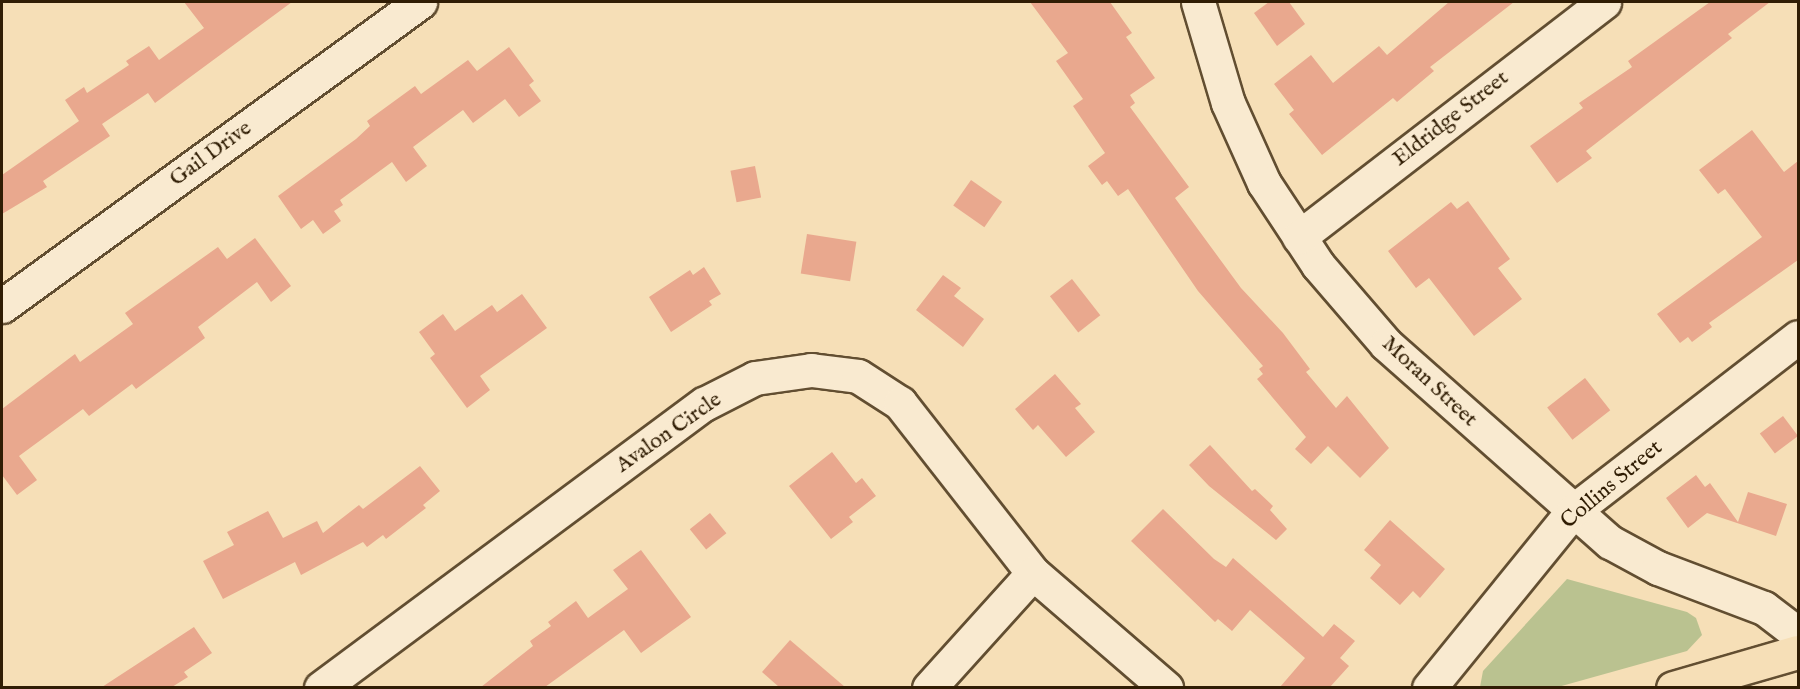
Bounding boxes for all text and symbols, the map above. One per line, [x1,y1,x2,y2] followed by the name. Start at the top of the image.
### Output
[1388,66,1514,172] street label: Eldridge Street
[165,115,257,193] street label: Gail Drive
[1376,331,1482,433] street label: Moran Street
[611,387,727,479] street label: Avalon Circle
[1556,435,1668,535] street label: Collins Street

